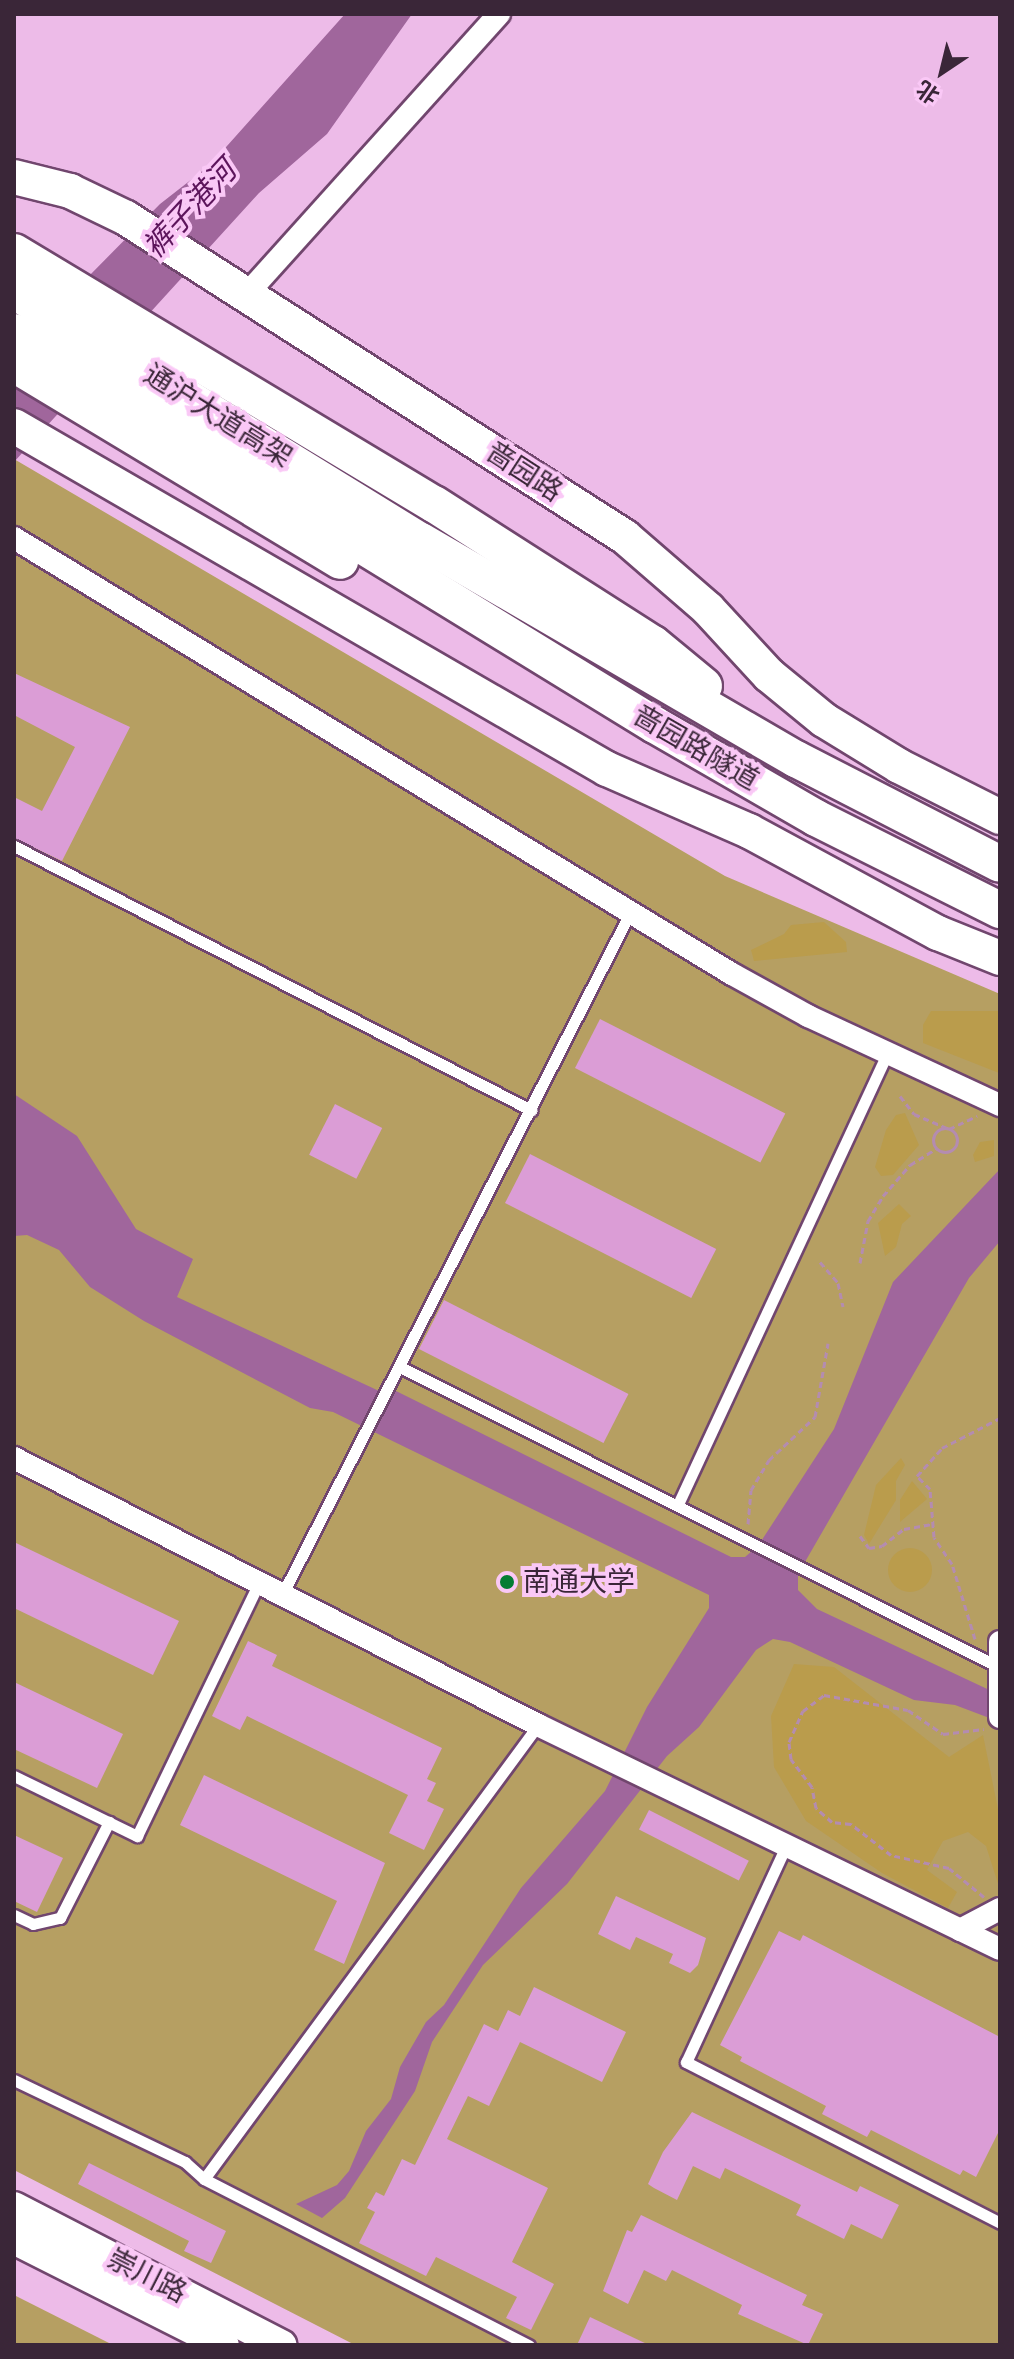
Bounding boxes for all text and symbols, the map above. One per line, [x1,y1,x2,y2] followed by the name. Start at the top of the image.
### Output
[902,32,982,112] north arrow
[912,76,944,109] text: 北
[136,153,244,265] water label: 裤子港河
[138,357,298,475] street label: 通沪大道高架
[480,435,568,509] street label: 啬园路
[627,698,765,798] street label: 啬园路隧道
[523,1565,635,1599] place label: 南通大学
[498,1573,516,1591] marker: 南通大学
[102,2242,192,2310] street label: 崇川路

